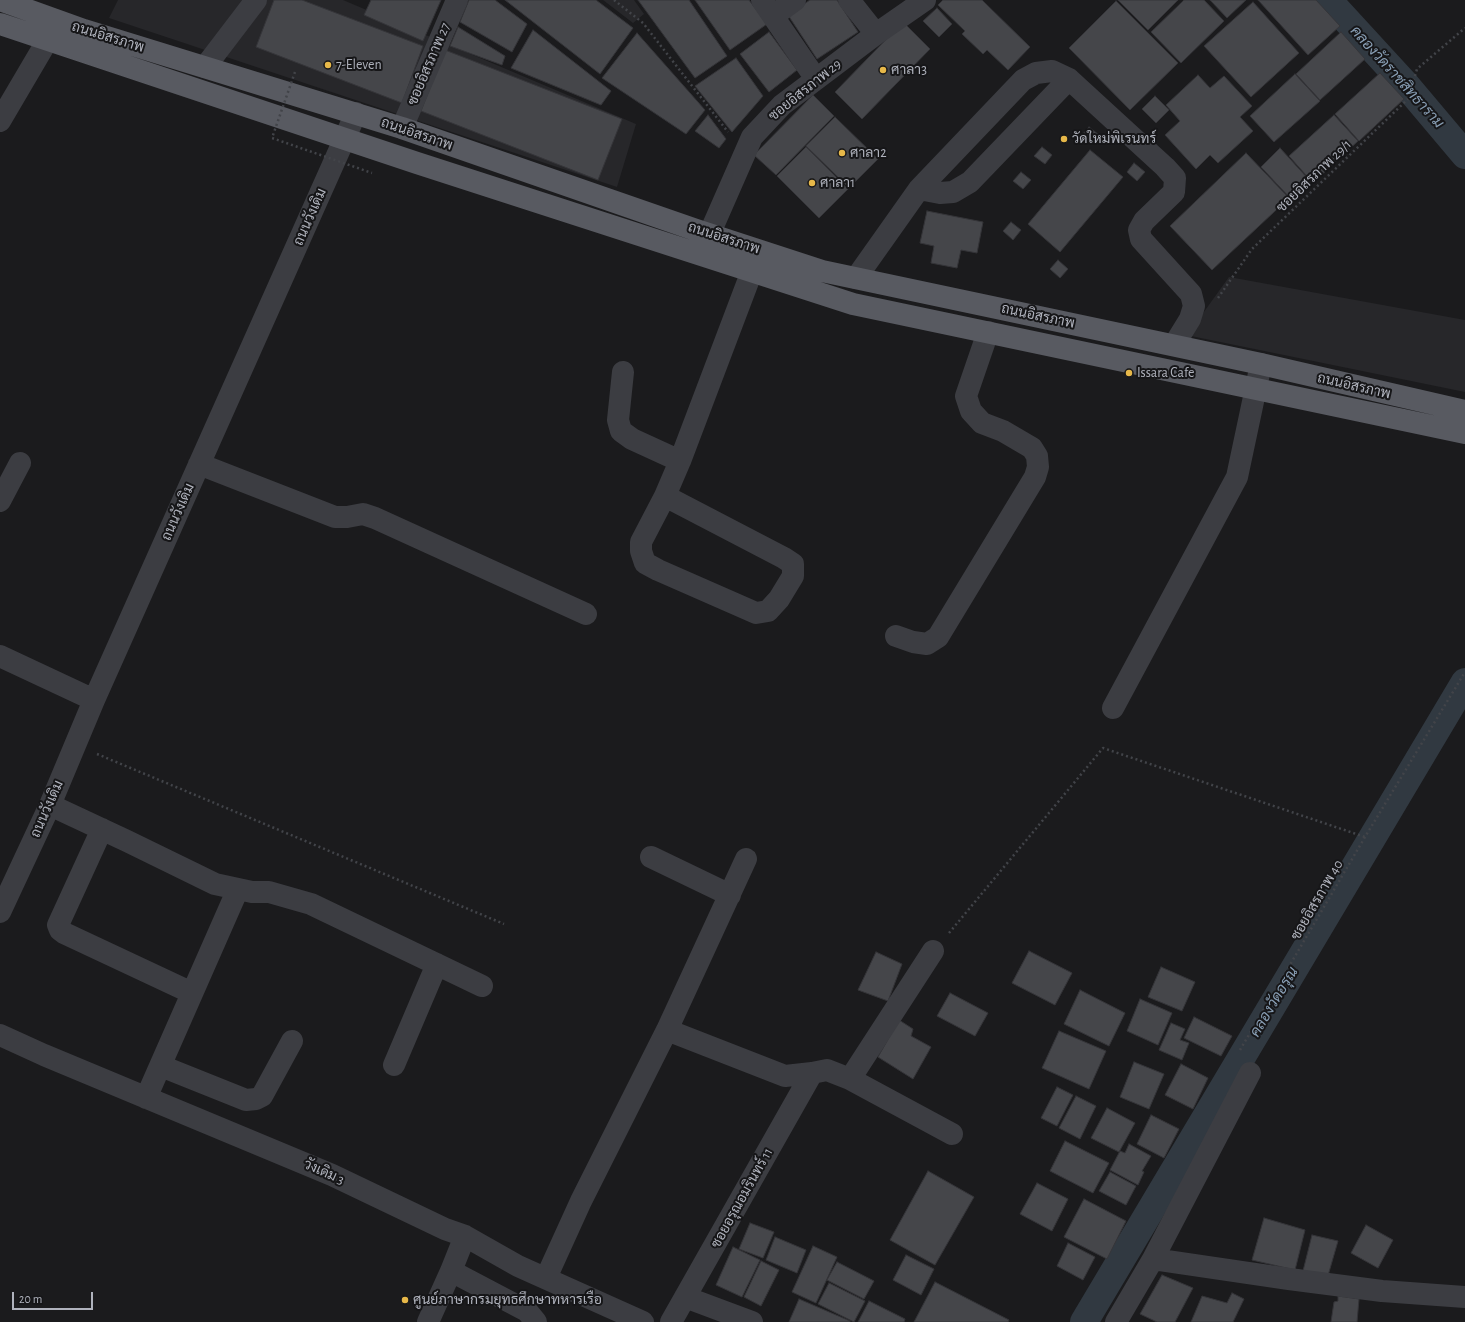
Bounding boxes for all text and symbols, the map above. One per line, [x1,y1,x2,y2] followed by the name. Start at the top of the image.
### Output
[70,18,146,56] street label: ถนนอิสรภาพ
[404,20,454,108] street label: ซอยอิสรภาพ 27
[1346,22,1448,132] water label: คลองวัดราชสิทธาราม
[765,56,845,124] street label: ซอยอิสรภาพ 29
[336,57,382,73] place label: 7-Eleven
[323,60,333,70] marker: 7-Eleven
[891,62,927,78] place label: ศาลา3
[878,65,888,75] marker: ศาลา3
[379,114,455,154] street label: ถนนอิสรภาพ
[1072,131,1156,147] place label: วัดใหม่พิเรนทร์
[1059,134,1069,144] marker: วัดใหม่พิเรนทร์
[1273,136,1355,216] street label: ซอยอิสรภาพ 29/1
[850,145,886,161] place label: ศาลา2
[837,148,847,158] marker: ศาลา2
[820,175,855,191] place label: ศาลา1
[807,178,817,188] marker: ศาลา1
[290,186,330,248] street label: ถนนวังเดิม
[686,218,762,258] street label: ถนนอิสรภาพ
[1000,300,1076,332] street label: ถนนอิสรภาพ
[1137,365,1194,381] place label: Issara Cafe
[1124,368,1134,378] marker: Issara Cafe
[1316,369,1392,403] street label: ถนนอิสรภาพ
[158,481,198,543] street label: ถนนวังเดิม
[27,778,67,840] street label: ถนนวังเดิม
[1287,857,1347,943] street label: ซอยอิสรภาพ 40
[1246,964,1302,1040] water label: คลองวัดอรุณ
[708,1145,776,1251] street label: ซอยอรุณอมรินทร์ 11
[301,1156,347,1188] street label: วังเดิม 3
[14,1284,95,1310] scale bar
[413,1292,602,1308] place label: ศูนย์ภาษากรมยุทธศึกษาทหารเรือ
[19,1293,42,1305] text: 20 m
[400,1295,410,1305] marker: ศูนย์ภาษากรมยุทธศึกษาทหารเรือ

